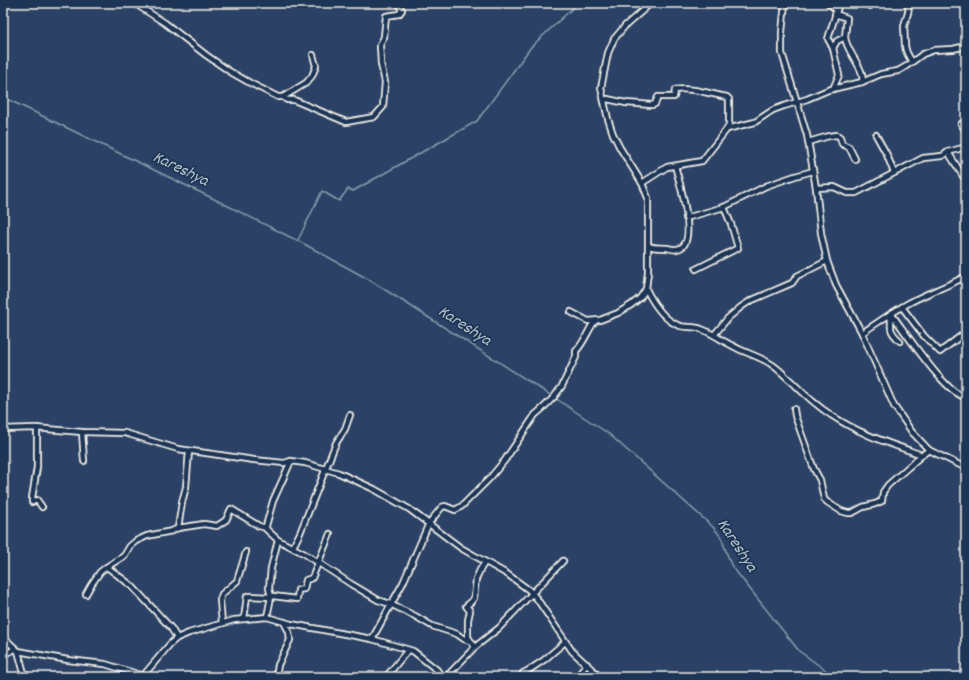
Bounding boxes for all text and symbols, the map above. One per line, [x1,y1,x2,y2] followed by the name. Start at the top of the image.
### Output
[148,146,213,194] water label: Kareshya
[433,301,496,354] water label: Kareshya
[710,515,763,578] water label: Kareshya

